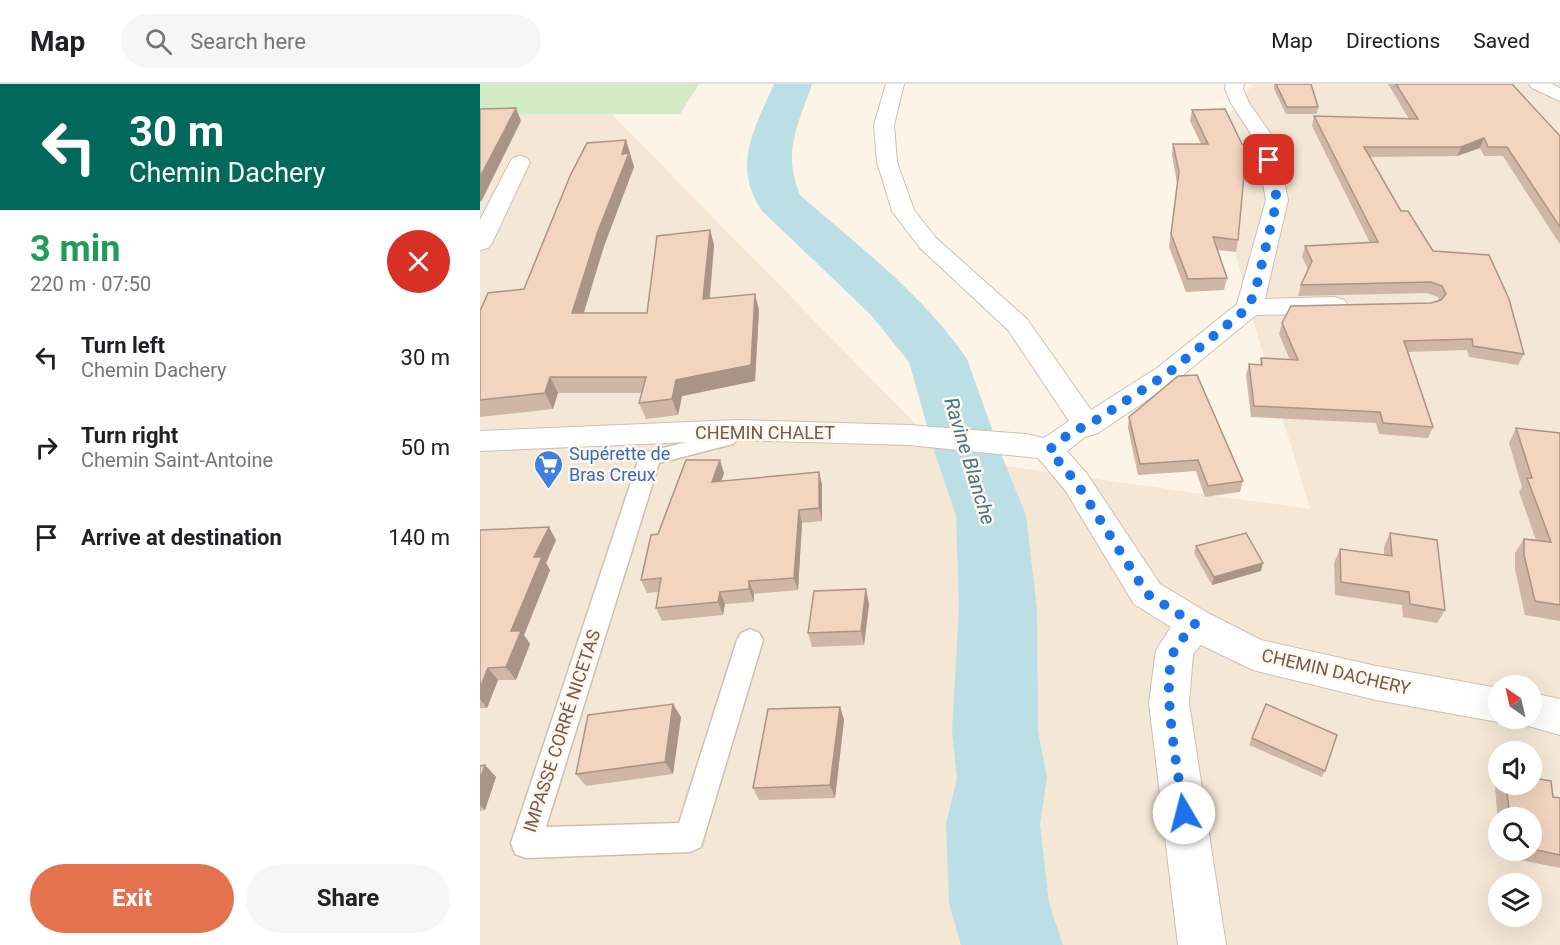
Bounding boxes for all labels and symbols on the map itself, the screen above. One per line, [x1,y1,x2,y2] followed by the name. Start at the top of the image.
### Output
[1243,134,1294,185] pin
[939,395,1001,527] water label: Ravine Blanche
[695,422,835,443] street label: CHEMIN CHALET
[569,443,670,485] place label: Supérette de Bras Creux
[532,448,564,490] supermarket icon: Supérette de Bras Creux
[519,627,604,835] street label: IMPASSE CORRÉ NICETAS
[1260,644,1413,699] street label: CHEMIN DACHERY
[1488,675,1542,729] north arrow
[1152,781,1216,845] position arrow

